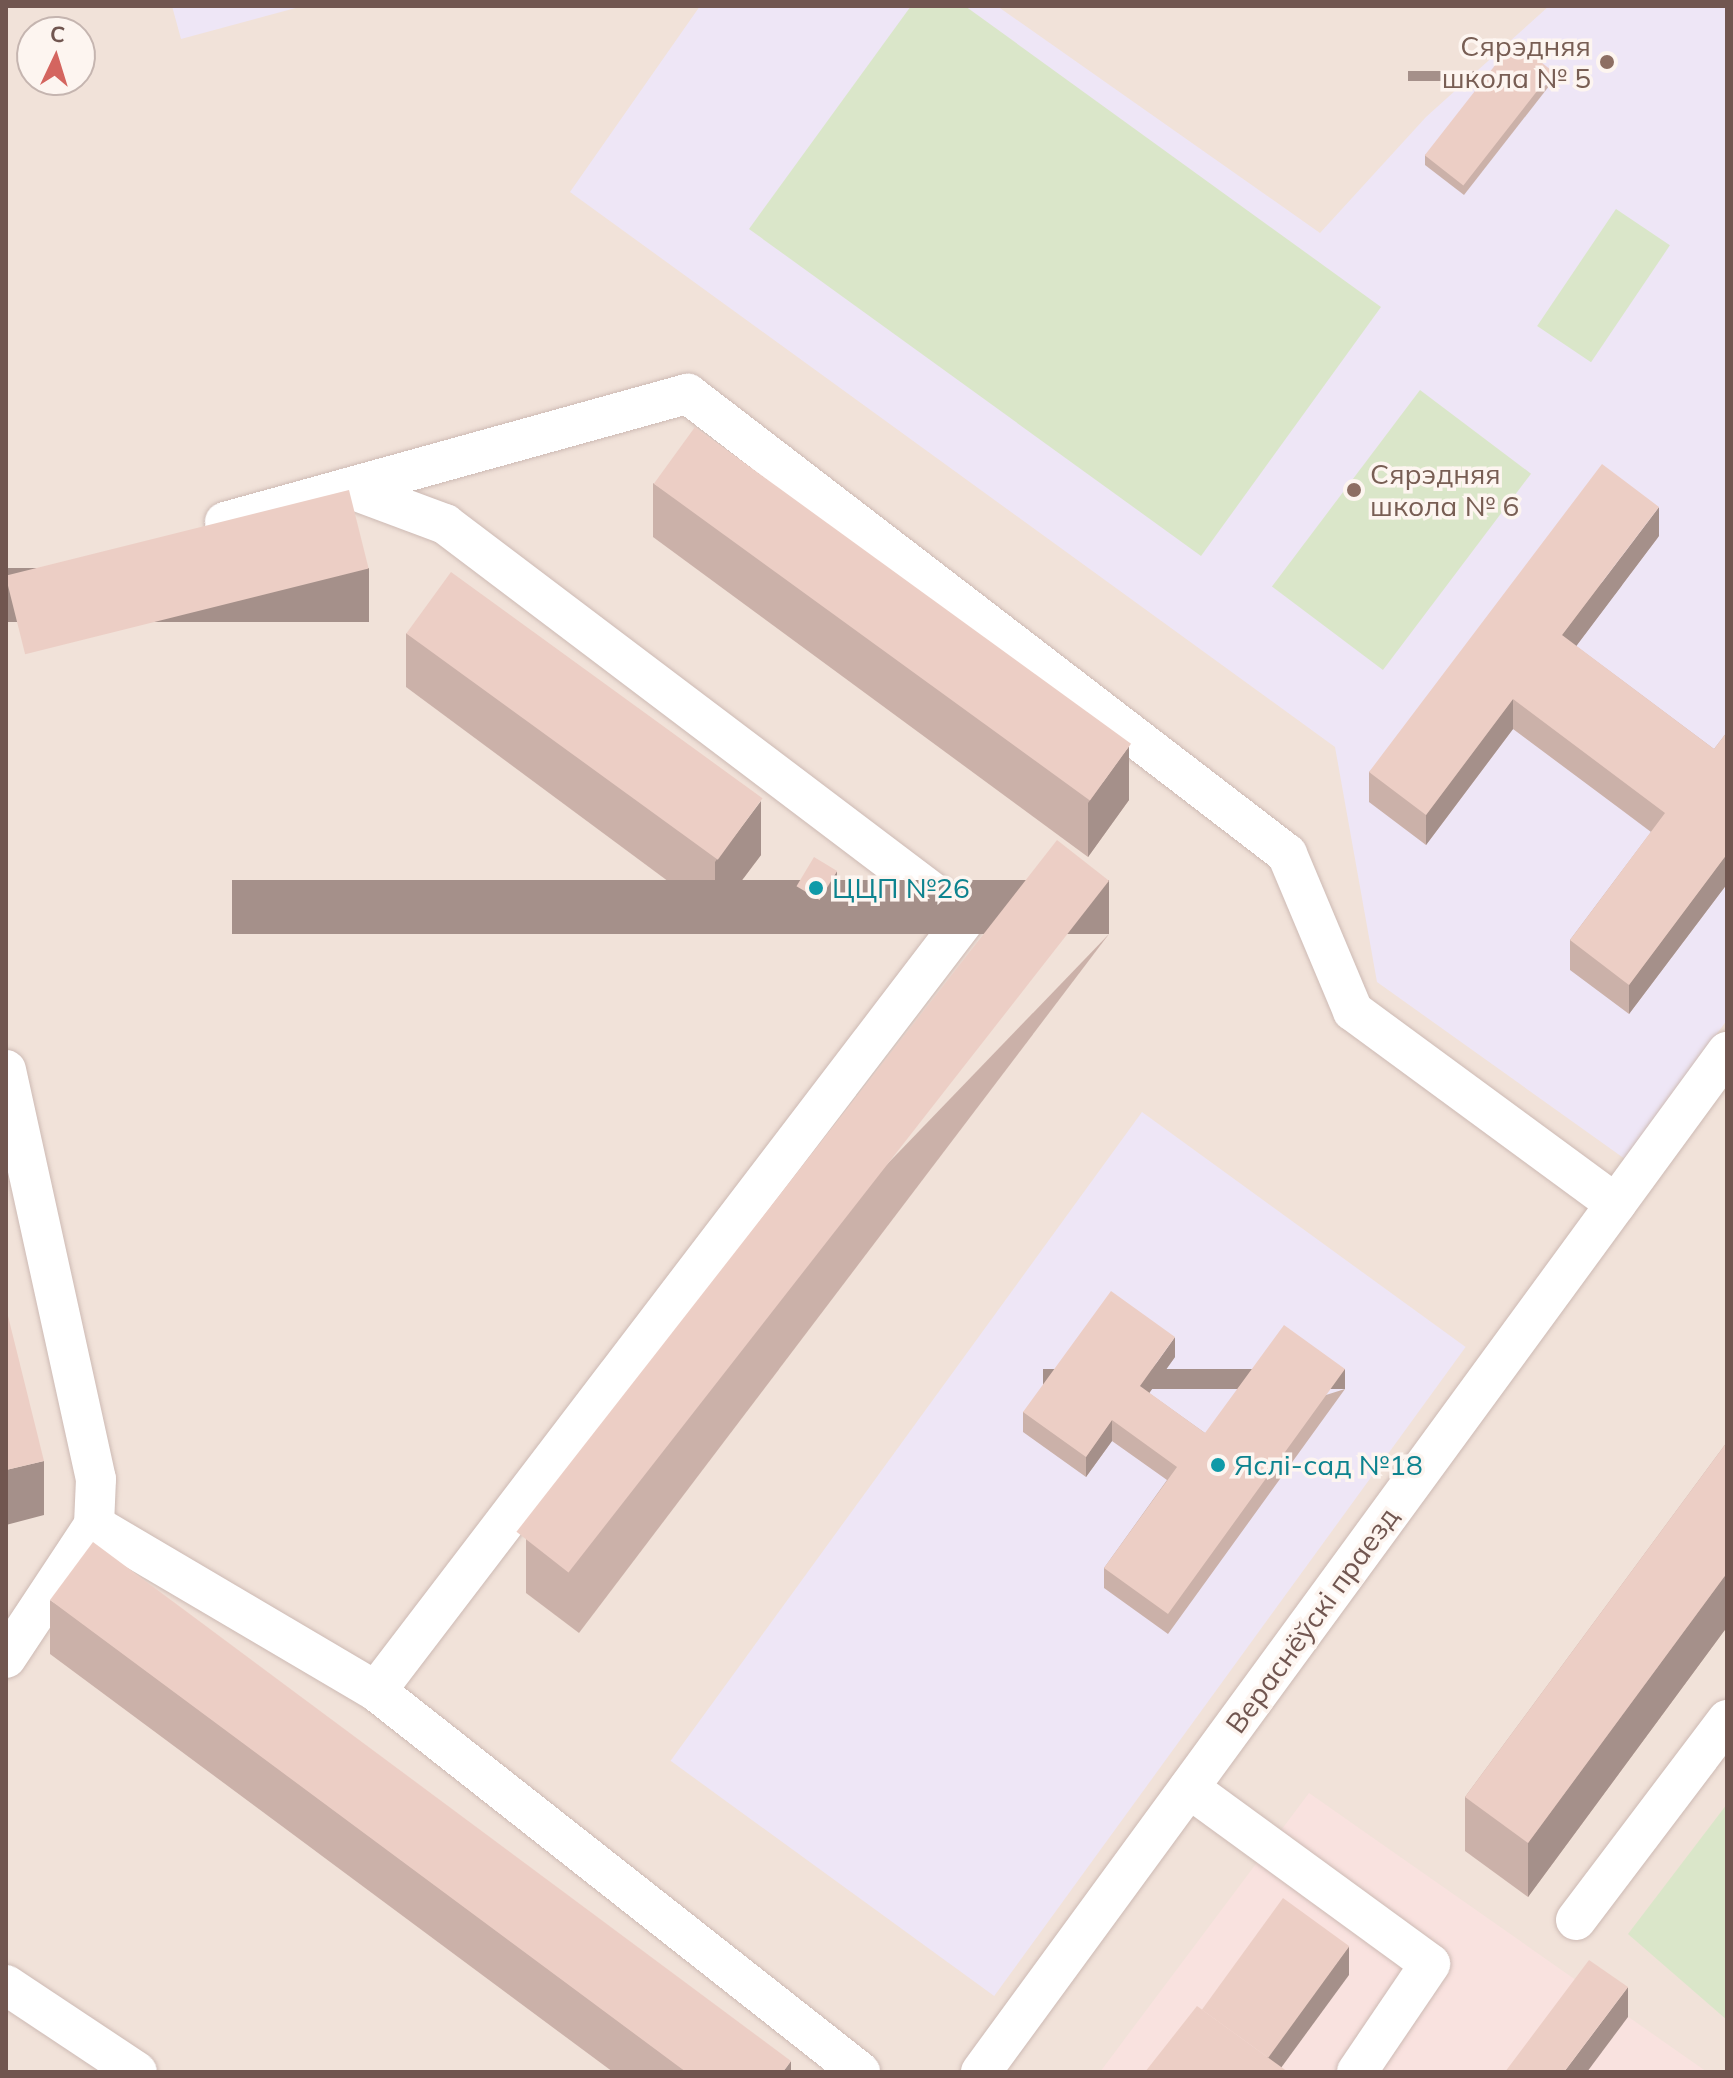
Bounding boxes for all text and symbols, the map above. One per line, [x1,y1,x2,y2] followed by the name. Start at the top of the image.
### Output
[16,16,96,96] north arrow
[49,20,66,49] text: С
[1442,29,1591,95] place label: Сярэдняя школа № 5
[1598,53,1616,71] marker: Сярэдняя школа № 5
[1370,457,1519,523] place label: Сярэдняя школа № 6
[1345,481,1363,499] marker: Сярэдняя школа № 6
[832,871,970,905] place label: ЦЦП №26
[807,879,825,897] marker: ЦЦП №26
[1234,1448,1423,1482] place label: Яслі-сад №18
[1209,1456,1227,1474] marker: Яслі-сад №18
[1219,1500,1405,1740] street label: Вераснёўскі праезд

